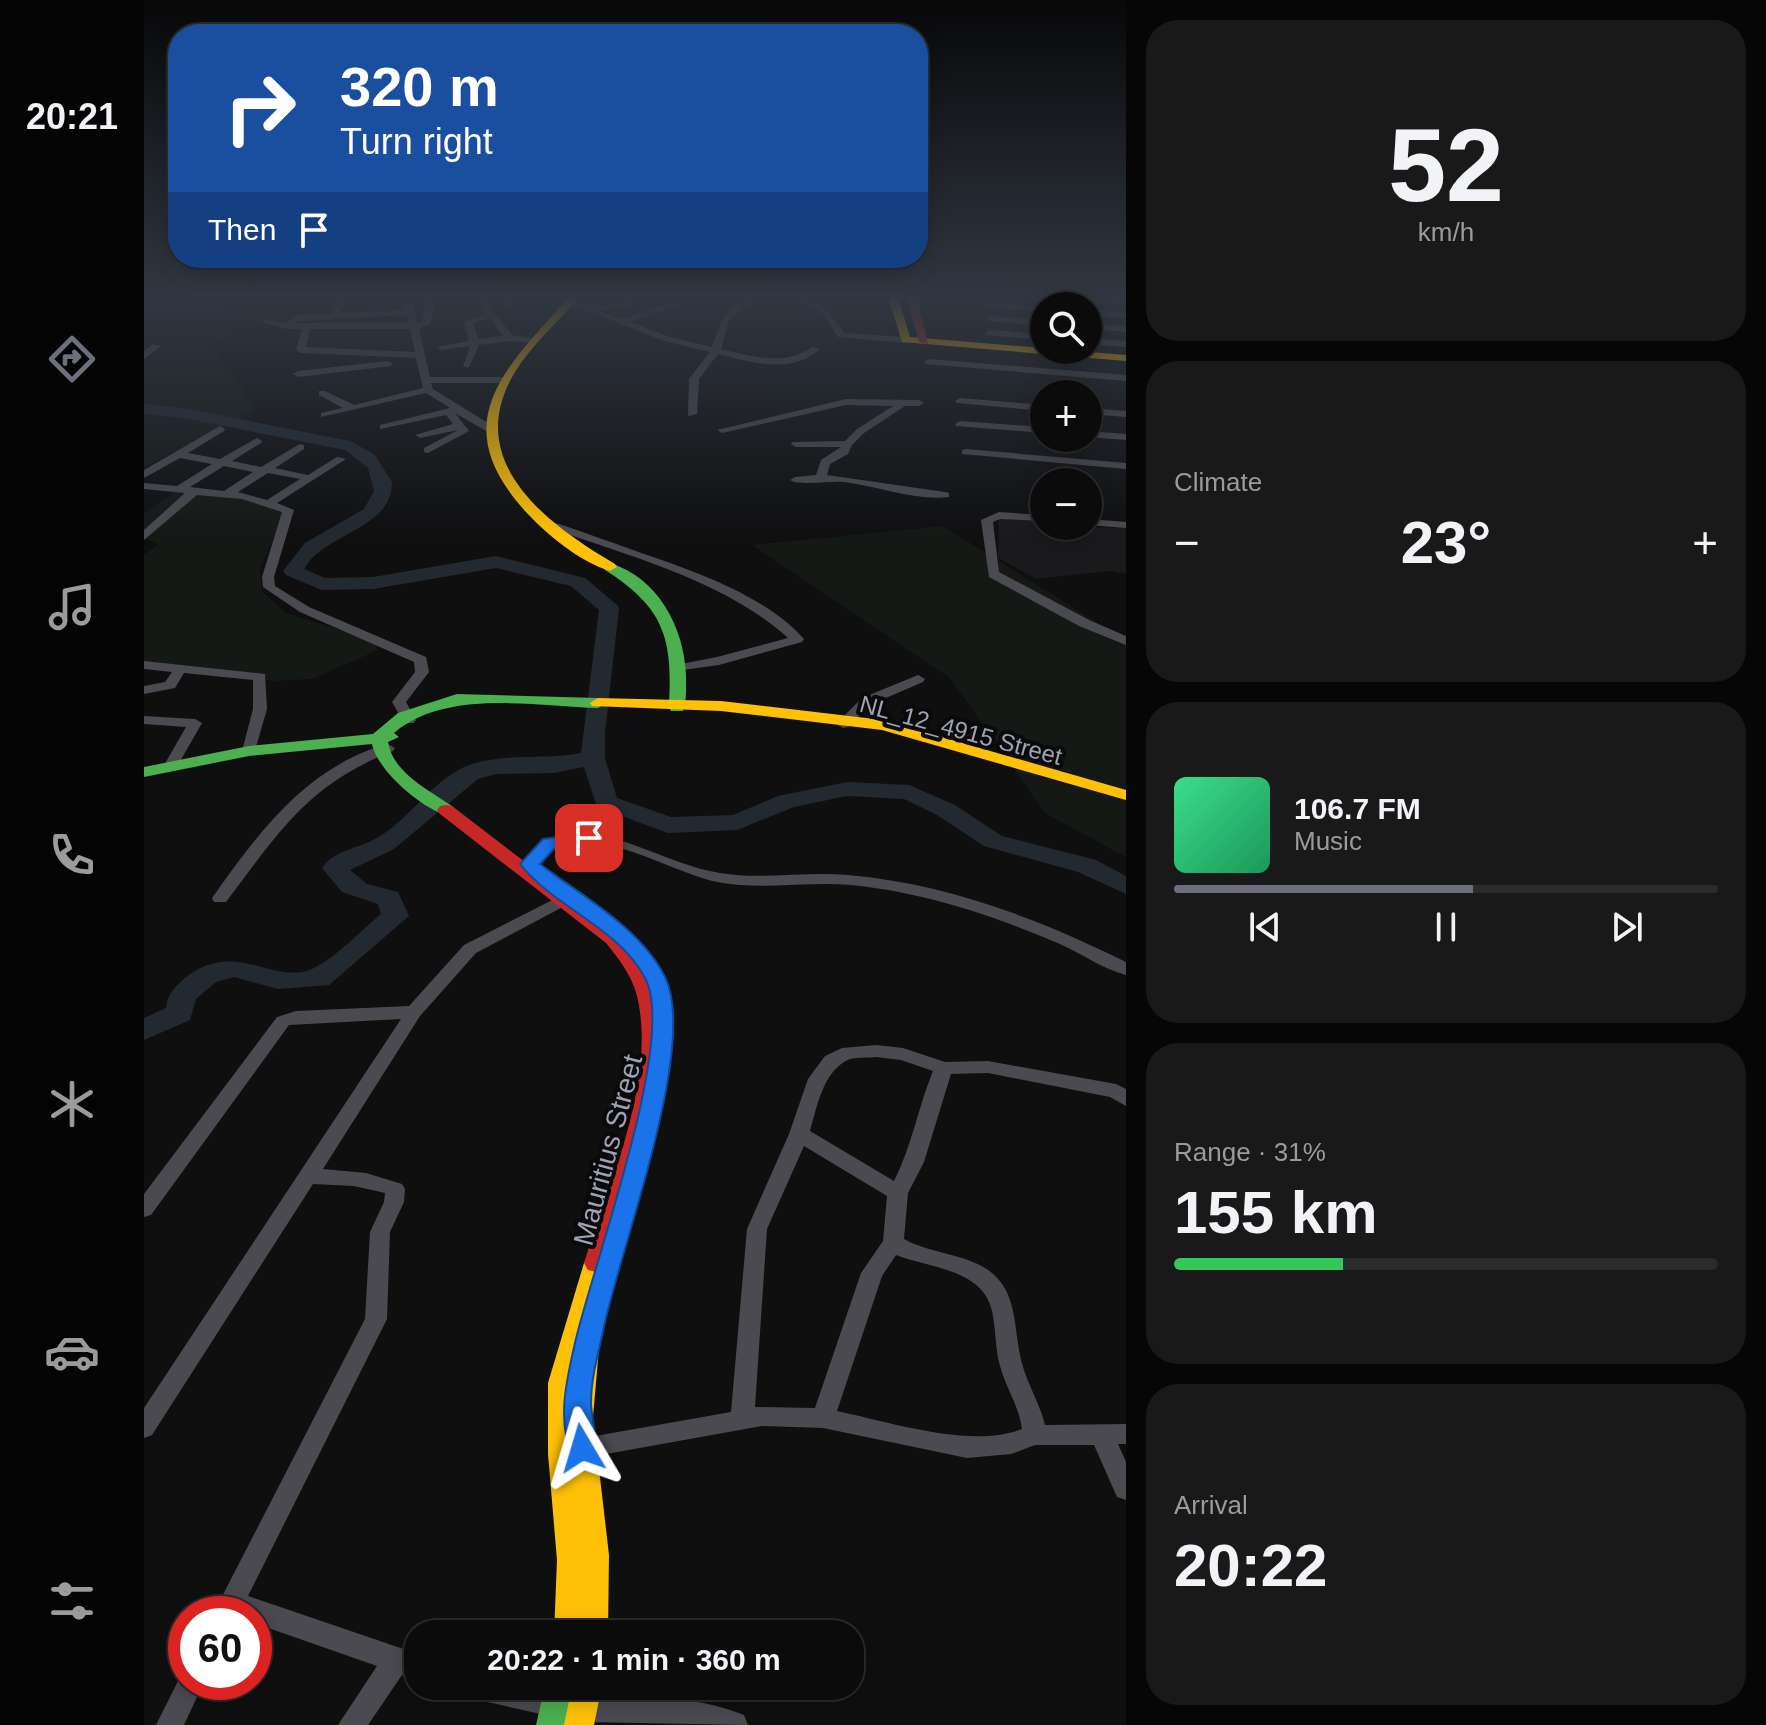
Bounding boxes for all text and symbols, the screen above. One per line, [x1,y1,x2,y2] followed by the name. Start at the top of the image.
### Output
[340,55,499,118] text: 320 m
[208,56,312,160] icon: right
[26,96,118,137] text: 20:21
[1388,107,1504,223] text: 52
[340,121,493,162] text: Turn right
[292,208,336,252] icon: arrive
[208,213,276,246] text: Then
[1418,217,1474,247] text: km/h
[1030,292,1102,540] map controls
[1030,292,1102,364] button: search
[44,331,100,387] icon: directions
[1030,380,1102,452] button: +
[1174,467,1262,497] text: Climate
[1030,468,1102,540] button: −
[1401,509,1491,576] text: 23°
[1174,518,1200,567] text: −
[1692,518,1718,567] text: +
[44,579,100,635] icon: music
[857,690,1065,770] street label: NL_12_4915 Street
[1294,792,1421,825] text: 106.7 FM
[555,804,623,872] pin
[567,816,611,860] icon: arrive
[1294,826,1362,856] text: Music
[44,827,100,883] icon: phone
[1243,905,1287,949] icon: previous
[1424,905,1468,949] icon: pause
[1605,905,1649,949] icon: next
[568,1051,648,1249] street label: Mauritius Street
[44,1076,100,1132] icon: climate
[1174,1137,1326,1167] text: Range · 31%
[1174,1179,1378,1246] text: 155 km
[44,1324,100,1380] icon: car
[540,1406,624,1490] position arrow
[1174,1490,1248,1520] text: Arrival
[1174,1532,1327,1599] text: 20:22
[44,1573,100,1629] icon: filters
[168,1596,272,1700] speed limit sign: 60
[487,1643,781,1676] text: 20:22 · 1 min · 360 m

